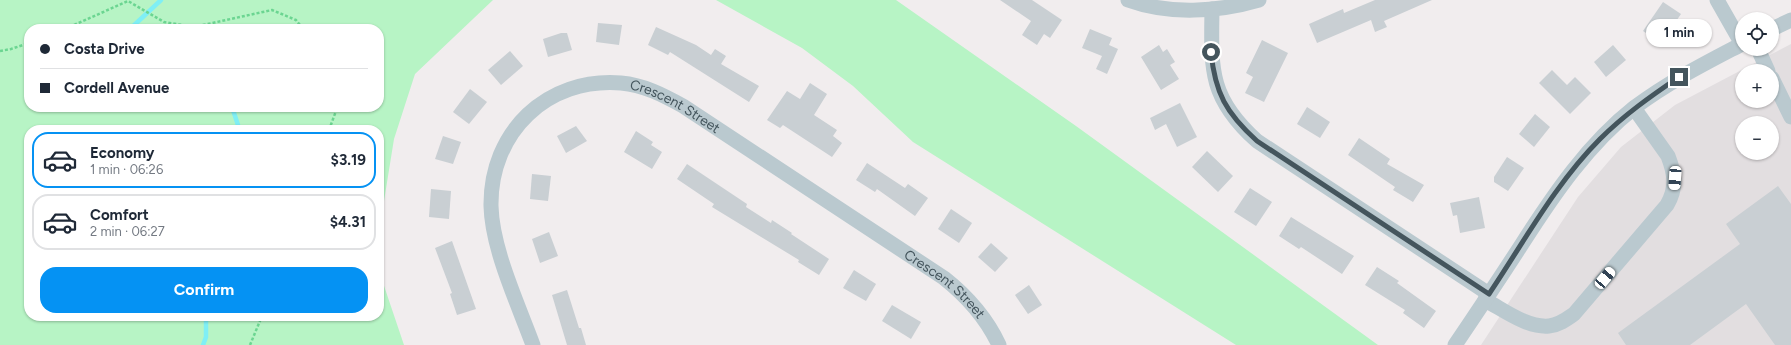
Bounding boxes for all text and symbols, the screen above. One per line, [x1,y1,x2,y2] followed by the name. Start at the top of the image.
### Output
[1735,12,1779,160] map controls
[1735,12,1779,56] button: locate
[1646,19,1712,47] callout: 1 min
[1664,25,1694,40] text: 1 min
[64,40,145,58] text: Costa Drive
[1202,43,1220,61] route start
[1735,64,1779,108] button: +
[1670,68,1688,86] route end
[628,76,723,137] street label: Crescent Street
[64,79,169,97] text: Cordell Avenue
[1735,116,1779,160] button: −
[42,142,78,178] icon: car
[90,144,155,162] text: Economy
[331,151,366,169] text: $3.19
[90,162,163,177] text: 1 min · 06:26
[1668,166,1682,190] car
[42,204,78,240] icon: car
[90,206,149,224] text: Comfort
[330,213,366,231] text: $4.31
[90,224,165,239] text: 2 min · 06:27
[901,246,989,321] street label: Crescent Street
[1593,265,1617,291] car
[40,267,368,313] button: Confirm

